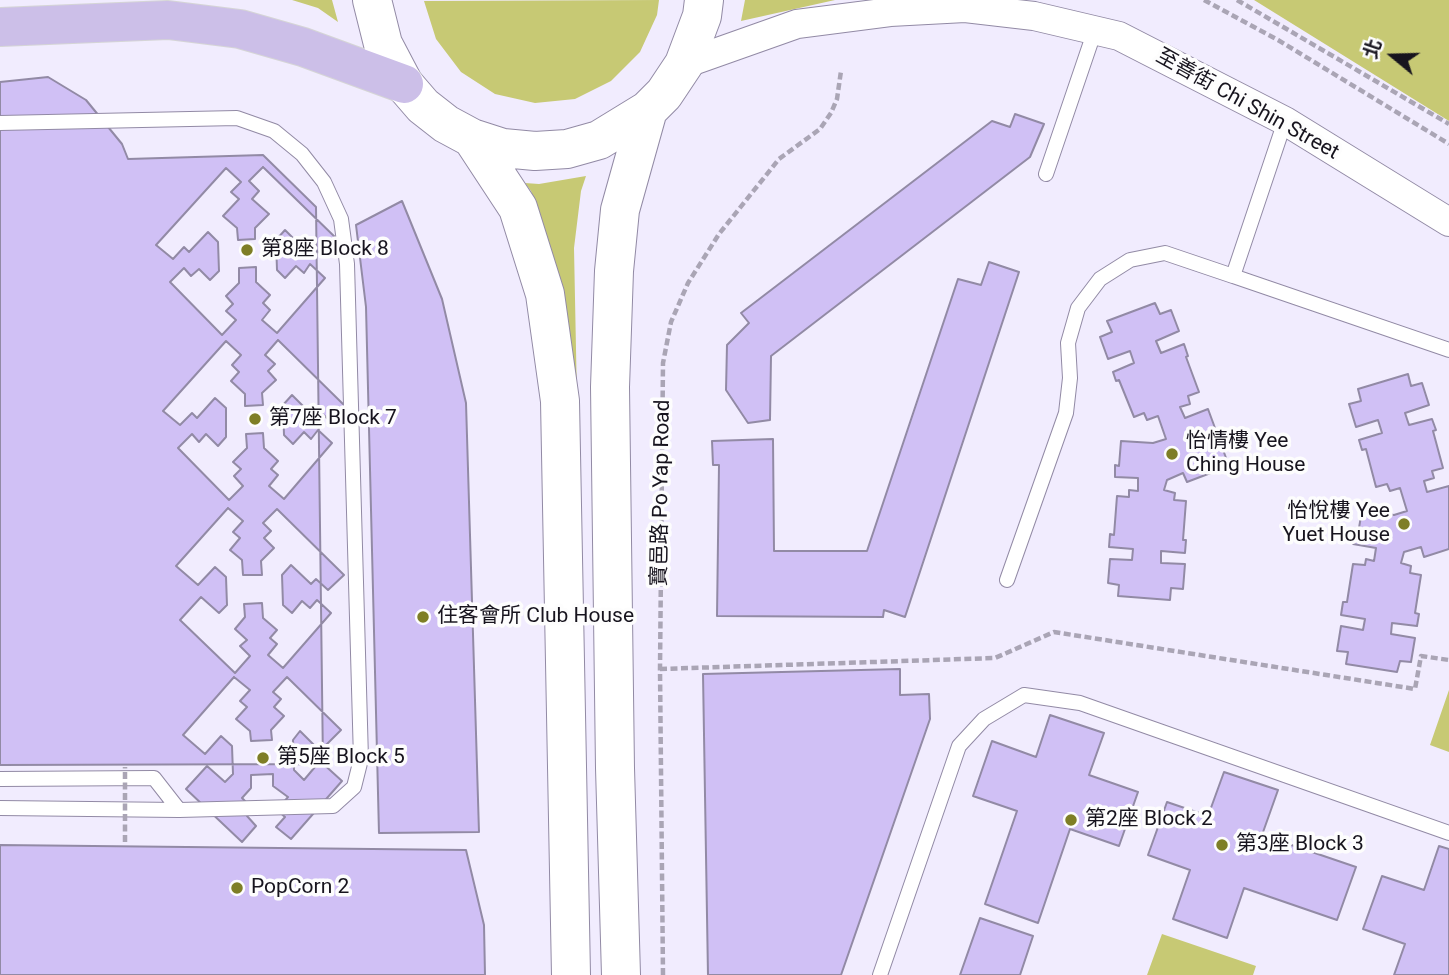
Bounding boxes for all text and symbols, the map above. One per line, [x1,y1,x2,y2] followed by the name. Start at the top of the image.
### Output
[1358,21,1428,91] north arrow
[1359,36,1387,62] text: 北
[1151,44,1343,166] street label: 至善街 Chi Shin Street
[261,237,389,263] place label: 第8座 Block 8
[239,242,255,258] marker: 第8座 Block 8
[648,399,676,587] street label: 寶邑路 Po Yap Road
[269,406,397,432] place label: 第7座 Block 7
[247,411,263,427] marker: 第7座 Block 7
[1186,429,1305,479] place label: 怡情樓 Yee Ching House
[1164,446,1180,462] marker: 怡情樓 Yee Ching House
[1282,499,1390,549] place label: 怡悅樓 Yee Yuet House
[1396,516,1412,532] marker: 怡悅樓 Yee Yuet House
[437,604,634,630] place label: 住客會所 Club House
[415,609,431,625] marker: 住客會所 Club House
[277,745,405,771] place label: 第5座 Block 5
[255,750,271,766] marker: 第5座 Block 5
[1085,807,1213,833] place label: 第2座 Block 2
[1063,812,1079,828] marker: 第2座 Block 2
[1236,832,1364,858] place label: 第3座 Block 3
[1214,837,1230,853] marker: 第3座 Block 3
[251,875,349,901] place label: PopCorn 2
[229,880,245,896] marker: PopCorn 2

